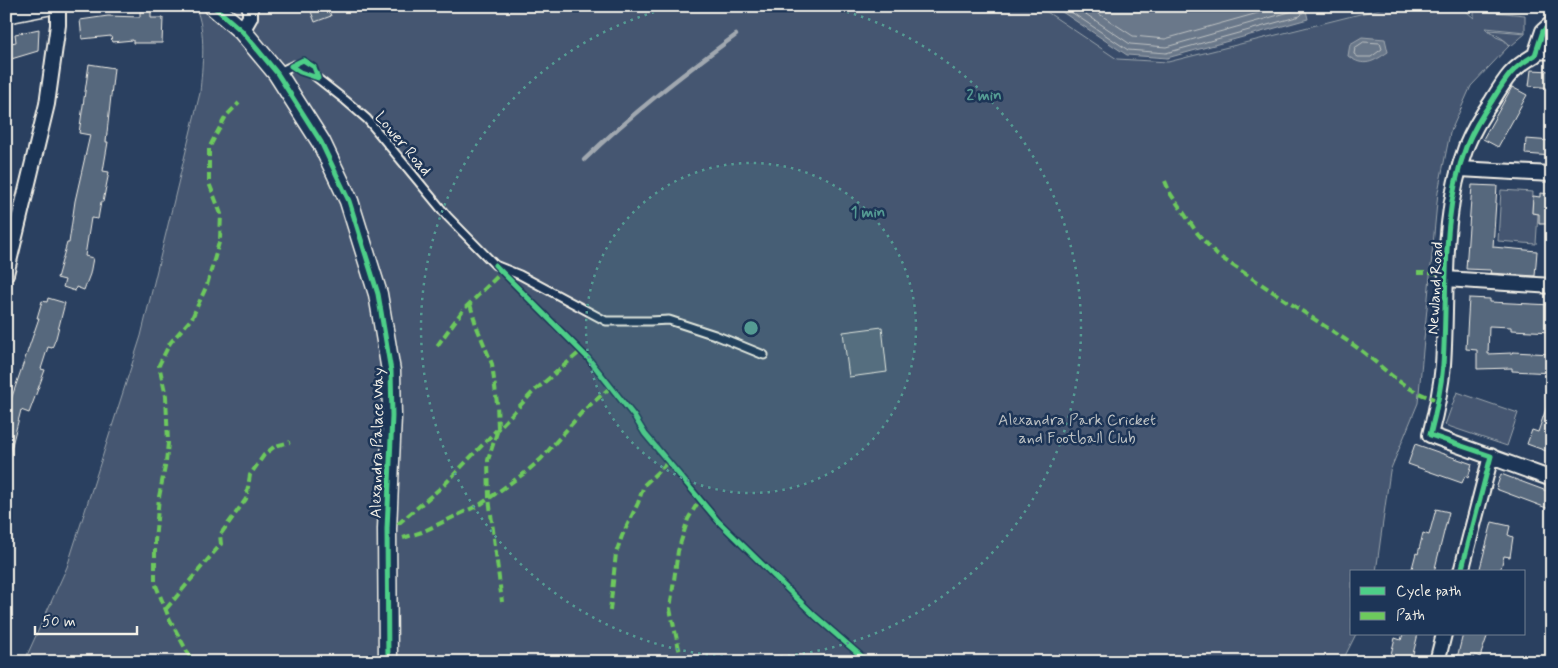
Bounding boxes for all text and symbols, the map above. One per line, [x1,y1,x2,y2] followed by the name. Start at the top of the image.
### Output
[966,86,1002,106] text: 2 min
[370,107,436,181] street label: Lower Road
[851,203,885,223] text: 1 min
[1423,241,1448,335] street label: Newland Road
[742,319,760,337] centre of rings
[366,367,389,519] street label: Alexandra Palace Way
[998,410,1156,449] park label: Alexandra Park Cricket and Football Club
[1350,570,1526,636] legend
[1396,582,1461,602] text: Cycle path
[35,603,138,635] scale bar
[1396,606,1425,626] text: Path
[42,612,76,632] text: 50 m

